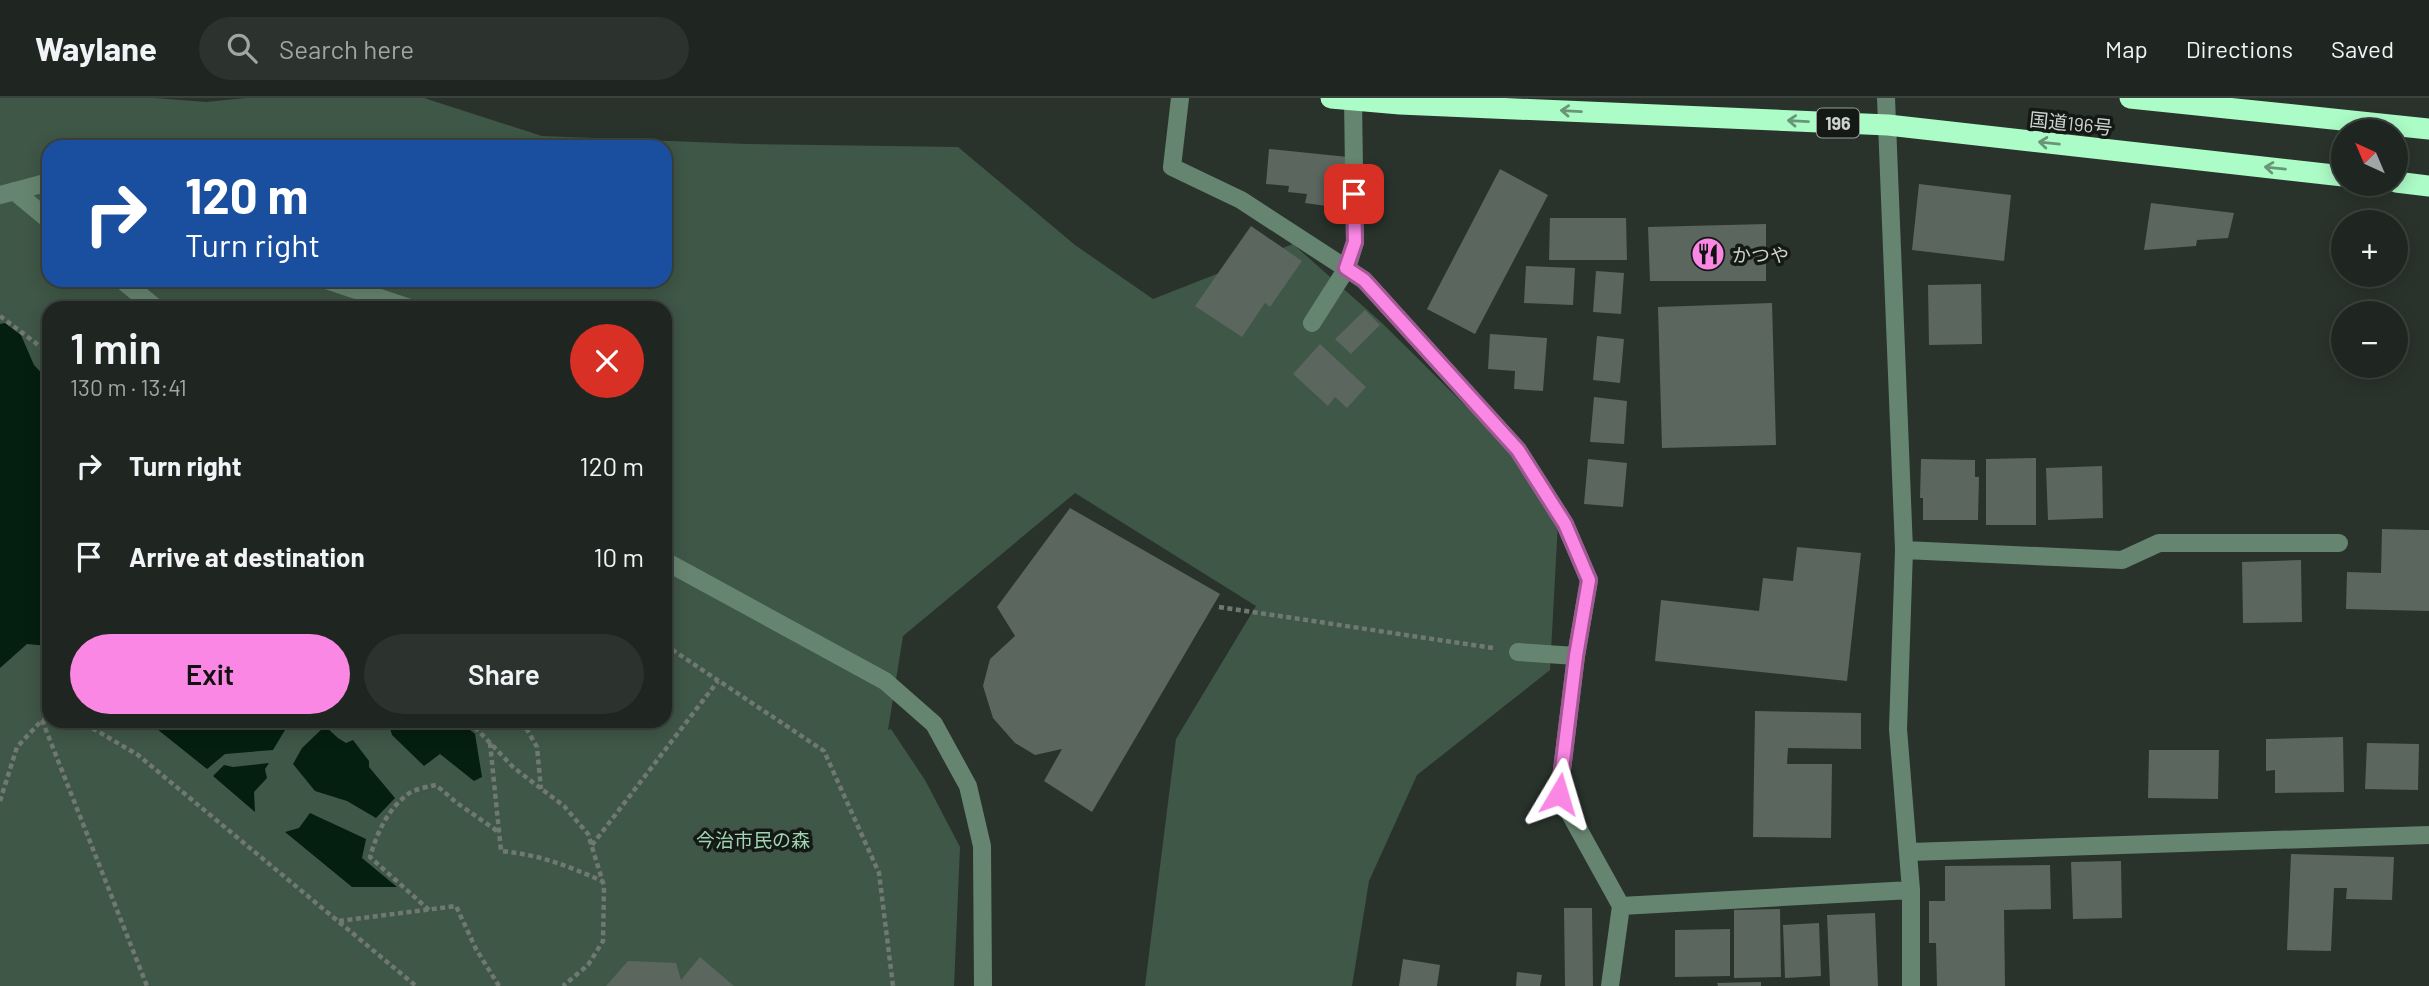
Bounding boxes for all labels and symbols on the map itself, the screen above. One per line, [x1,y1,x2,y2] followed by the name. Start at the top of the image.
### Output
[1560,105,1583,118] one-way arrow
[2028,107,2114,139] street label: 国道196号
[1817,108,1859,138] road number: 196
[1787,115,1810,128] one-way arrow
[2331,119,2408,196] north arrow
[2038,137,2061,150] one-way arrow
[2265,162,2287,175] one-way arrow
[1324,164,1384,224] pin
[1689,235,1727,273] restaurant icon: かつや
[1732,243,1789,266] place label: かつや
[1522,757,1596,831] position arrow
[696,828,810,851] park label: 今治市民の森

